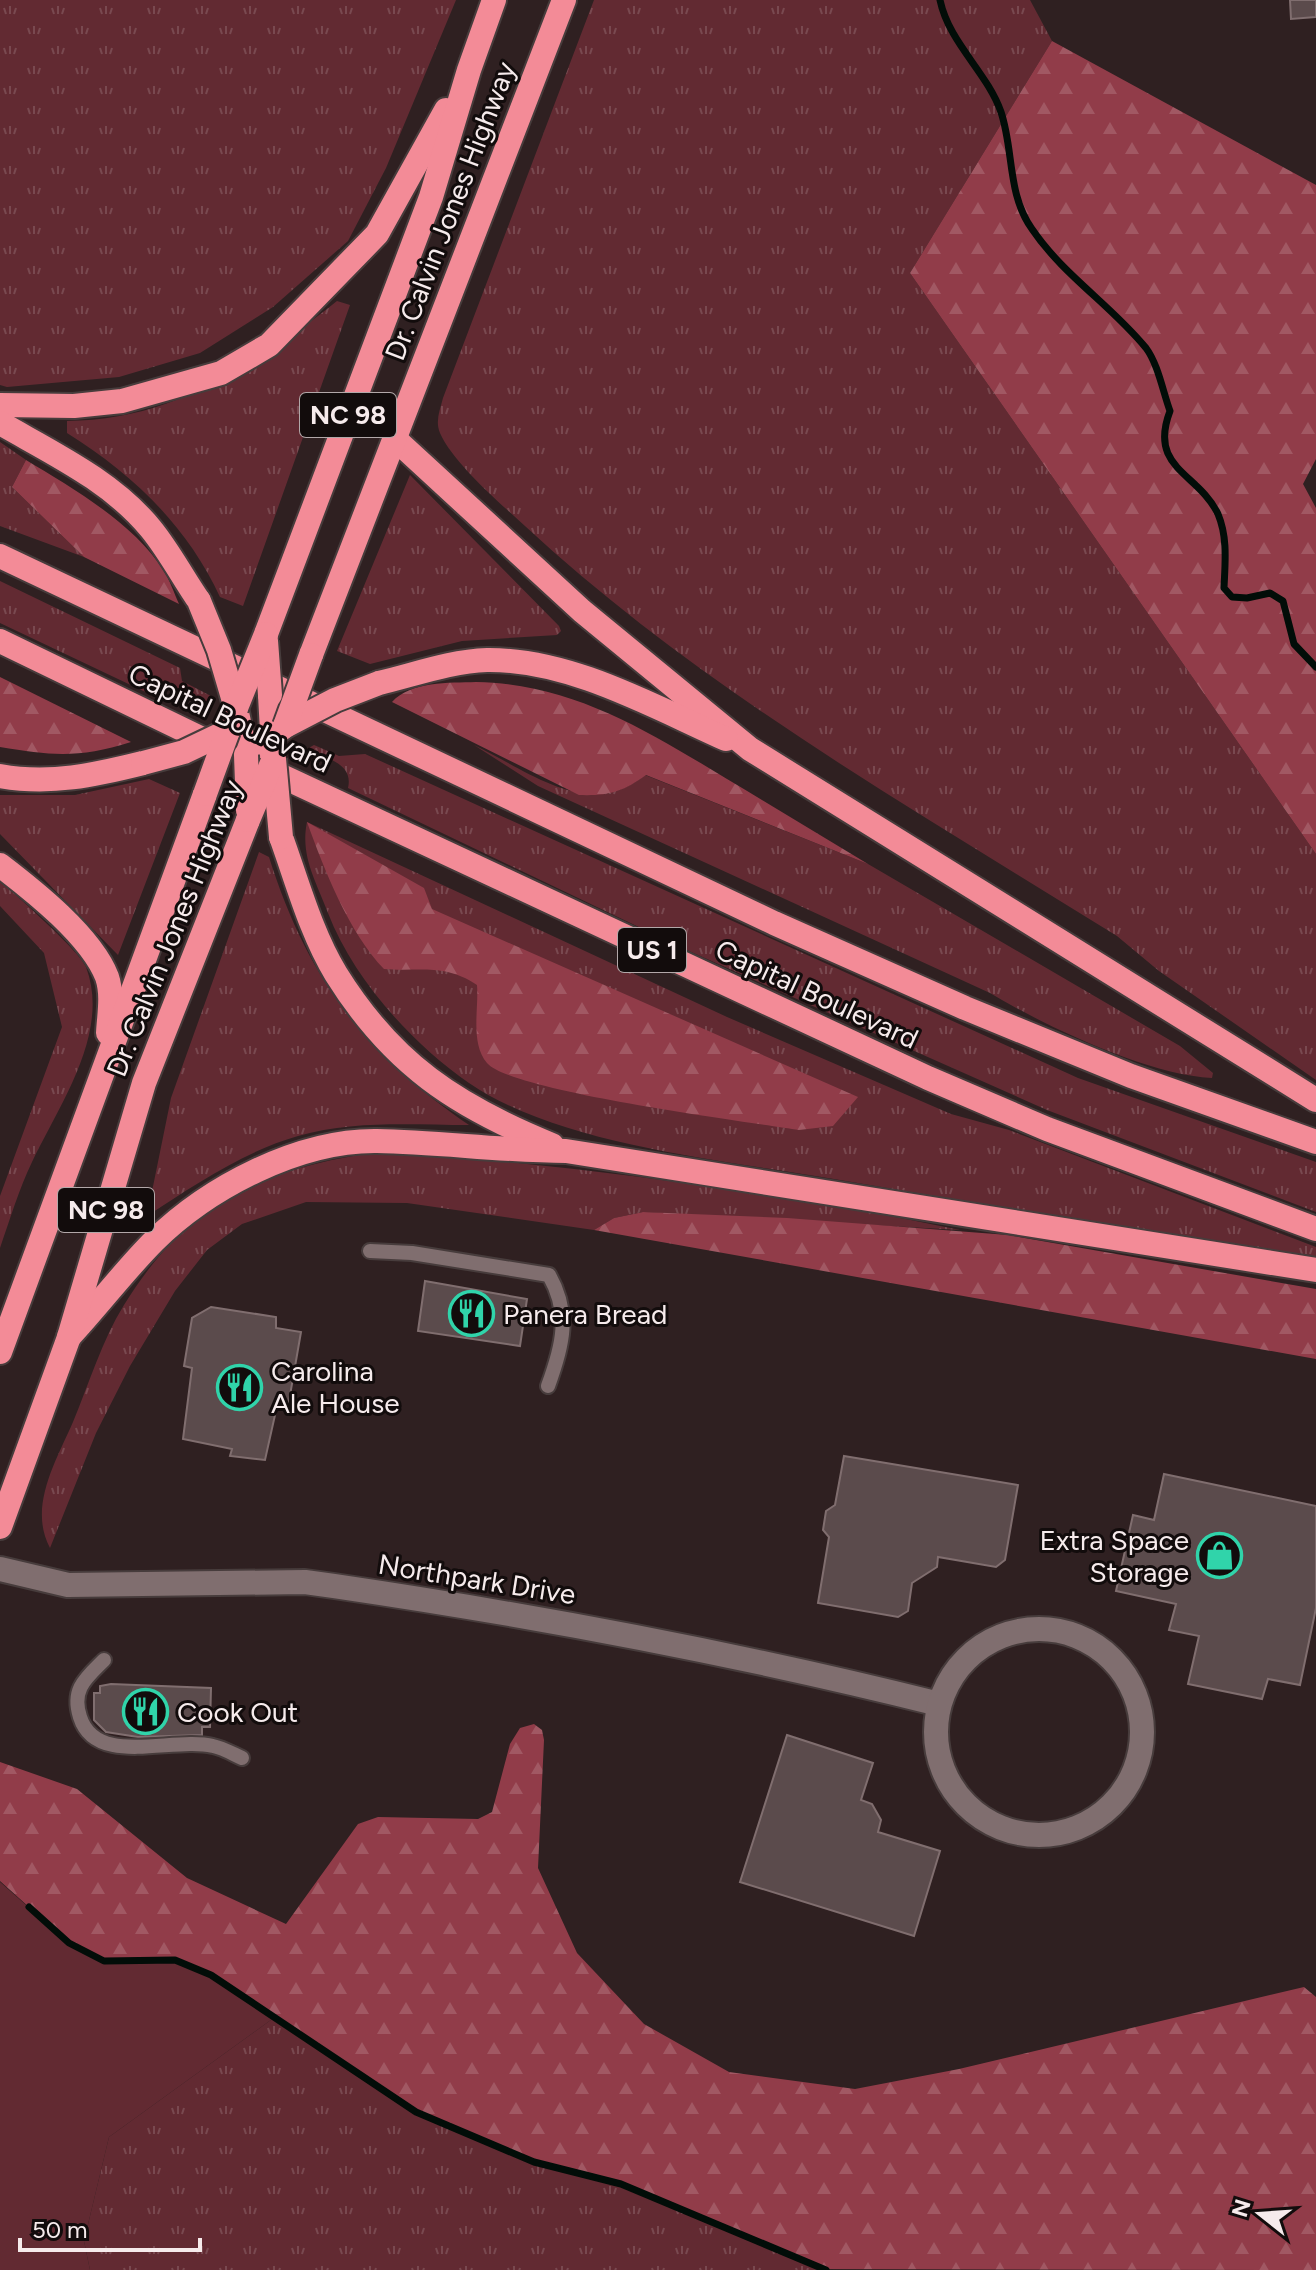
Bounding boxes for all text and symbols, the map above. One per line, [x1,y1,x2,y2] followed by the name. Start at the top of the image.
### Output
[377,57,523,365] street label: Dr. Calvin Jones Highway
[300,393,396,437] road number: NC 98
[123,656,337,780] street label: Capital Boulevard
[99,774,249,1081] street label: Dr. Calvin Jones Highway
[618,928,686,972] road number: US 1
[710,932,924,1056] street label: Capital Boulevard
[58,1188,154,1232] road number: NC 98
[448,1290,496,1338] restaurant icon: Panera Bread
[503,1297,667,1331] place label: Panera Bread
[271,1354,400,1420] place label: Carolina Ale House
[216,1363,264,1411] restaurant icon: Carolina Ale House
[1039,1523,1189,1589] place label: Extra Space Storage
[1196,1532,1244,1580] shop icon: Extra Space Storage
[376,1547,578,1611] street label: Northpark Drive
[122,1688,170,1736] restaurant icon: Cook Out
[177,1695,298,1729] place label: Cook Out
[1220,2174,1300,2254] north arrow
[1226,2196,1257,2220] text: N
[20,2202,200,2252] scale bar
[32,2215,88,2244] text: 50 m

